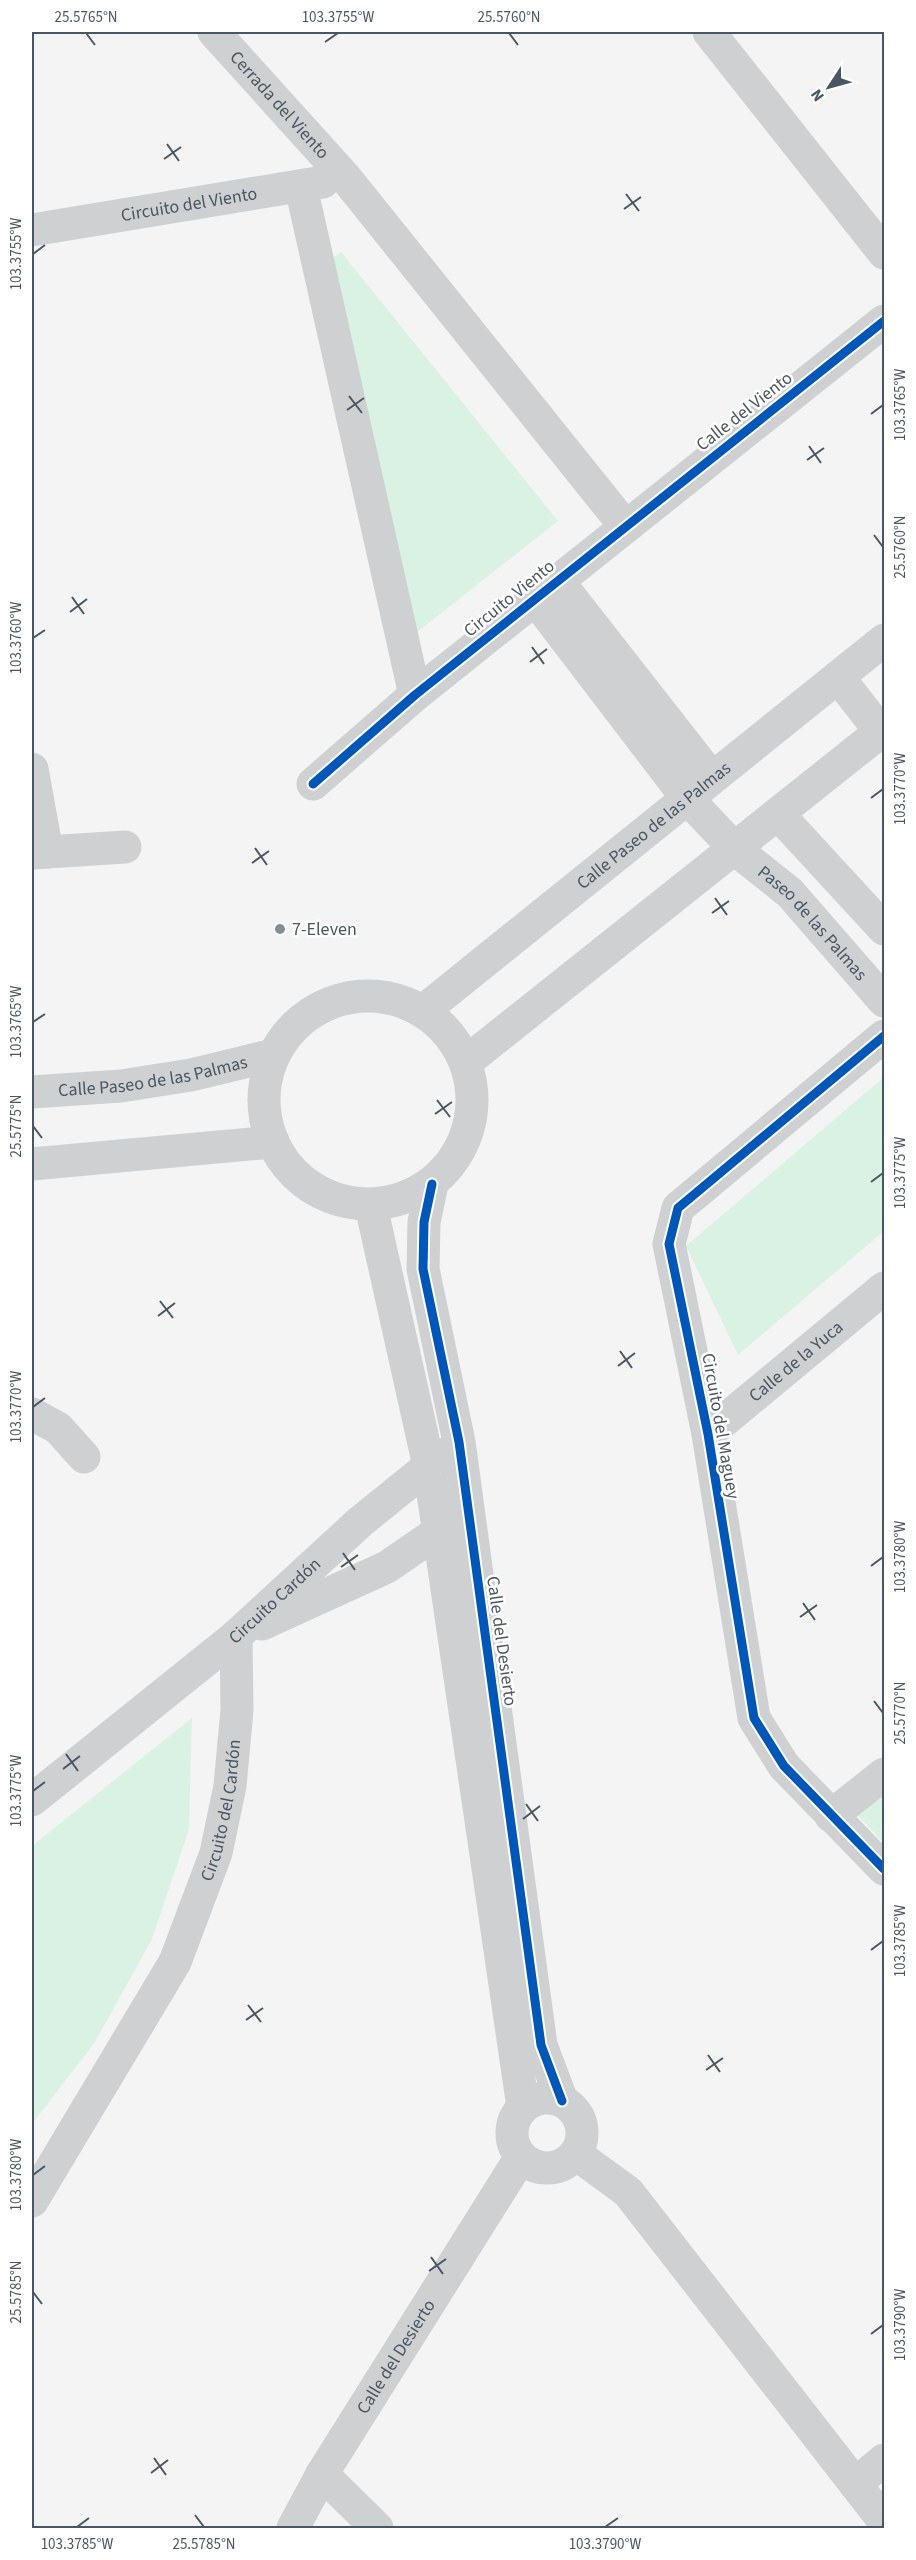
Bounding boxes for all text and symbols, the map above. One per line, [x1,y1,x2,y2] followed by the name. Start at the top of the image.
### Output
[54,7,118,28] text: 25.5765°N
[302,7,375,28] text: 103.3755°W
[477,7,541,28] text: 25.5760°N
[224,45,335,165] street label: Cerrada del Viento
[799,57,859,117] north arrow
[806,84,830,106] text: N
[119,181,259,228] street label: Circuito del Viento
[6,217,27,290] text: 103.3755°W
[691,366,798,457] street label: Calle del Viento
[890,368,911,441] text: 103.3765°W
[890,515,911,579] text: 25.5760°N
[459,554,560,643] street label: Circuito Viento
[6,601,27,674] text: 103.3760°W
[890,752,911,825] text: 103.3770°W
[571,756,736,896] street label: Calle Paseo de las Palmas
[752,860,873,986] street label: Paseo de las Palmas
[292,917,357,942] place label: 7-Eleven
[273,922,287,936] marker: 7-Eleven
[6,985,27,1058] text: 103.3765°W
[57,1050,250,1103] street label: Calle Paseo de las Palmas
[6,1094,27,1158] text: 25.5775°N
[890,1136,911,1209] text: 103.3775°W
[744,1315,849,1408] street label: Calle de la Yuca
[695,1351,746,1502] street label: Circuito del Maguey
[6,1370,27,1443] text: 103.3770°W
[890,1520,911,1593] text: 103.3780°W
[223,1552,327,1650] street label: Circuito Cardón
[480,1575,523,1708] street label: Calle del Desierto
[890,1681,911,1745] text: 25.5770°N
[194,1738,247,1885] street label: Circuito del Cardón
[6,1754,27,1827] text: 103.3775°W
[890,1904,911,1977] text: 103.3785°W
[6,2138,27,2211] text: 103.3780°W
[6,2260,27,2324] text: 25.5785°N
[890,2288,911,2361] text: 103.3790°W
[351,2295,442,2419] street label: Calle del Desierto
[41,2534,114,2555] text: 103.3785°W
[172,2534,236,2555] text: 25.5785°N
[569,2534,642,2555] text: 103.3790°W

